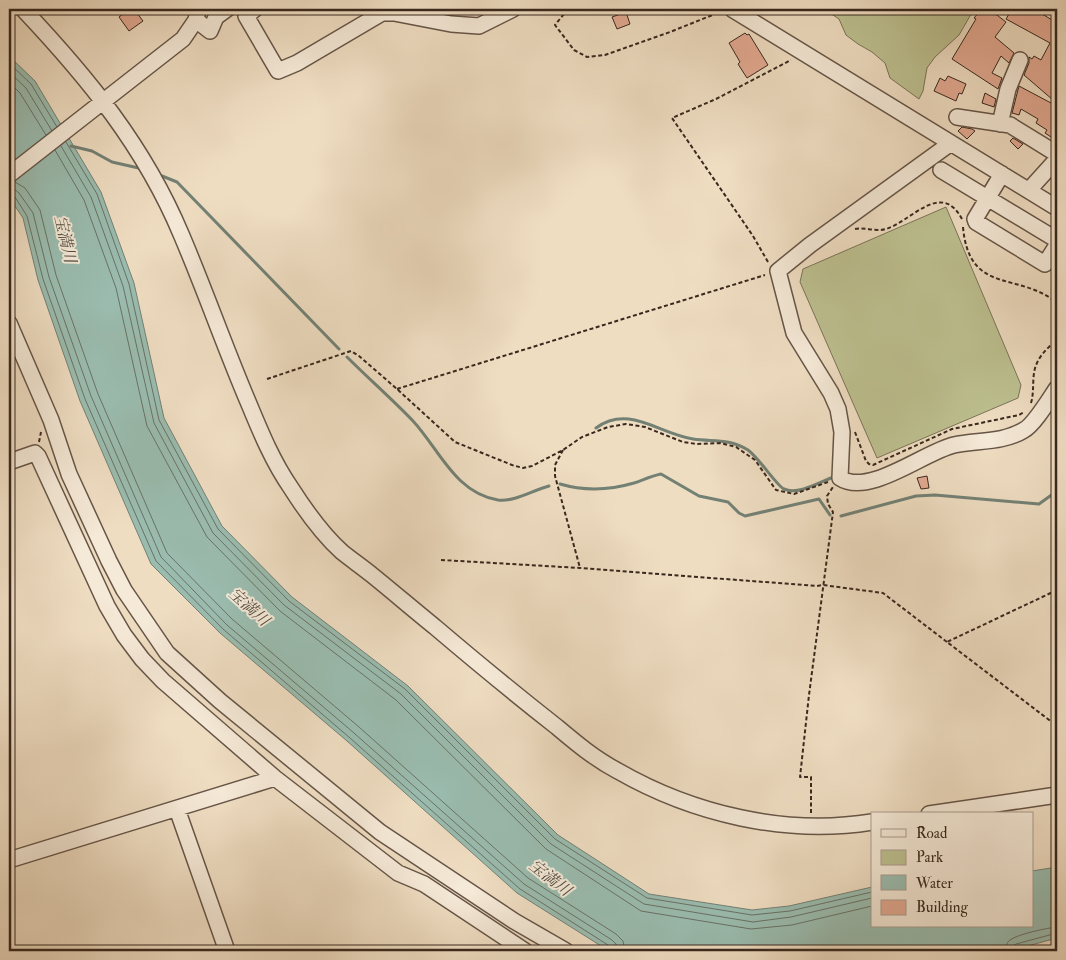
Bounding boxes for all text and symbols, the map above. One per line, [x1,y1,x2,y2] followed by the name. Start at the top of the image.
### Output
[50,213,81,267] water label: 宝満川
[224,584,275,632] water label: 宝満川
[871,812,1034,928] legend
[916,824,948,843] text: Road
[916,848,943,867] text: Park
[525,855,577,902] water label: 宝満川
[915,874,953,893] text: Water
[916,898,968,917] text: Building

